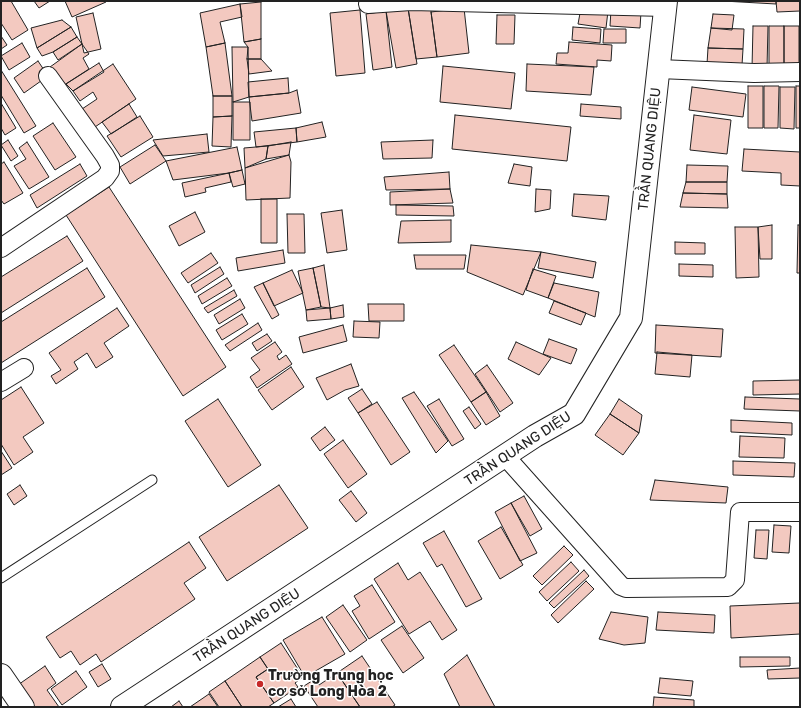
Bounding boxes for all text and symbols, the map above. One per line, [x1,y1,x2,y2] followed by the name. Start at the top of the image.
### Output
[635,87,665,211] street label: TRẦN QUANG DIỆU
[462,408,574,490] street label: TRẦN QUANG DIỆU
[191,585,303,667] street label: TRẦN QUANG DIỆU
[268,668,394,700] place label: Trường Trung học cơ sở Long Hòa 2
[255,679,265,689] marker: Trường Trung học cơ sở Long Hòa 2

